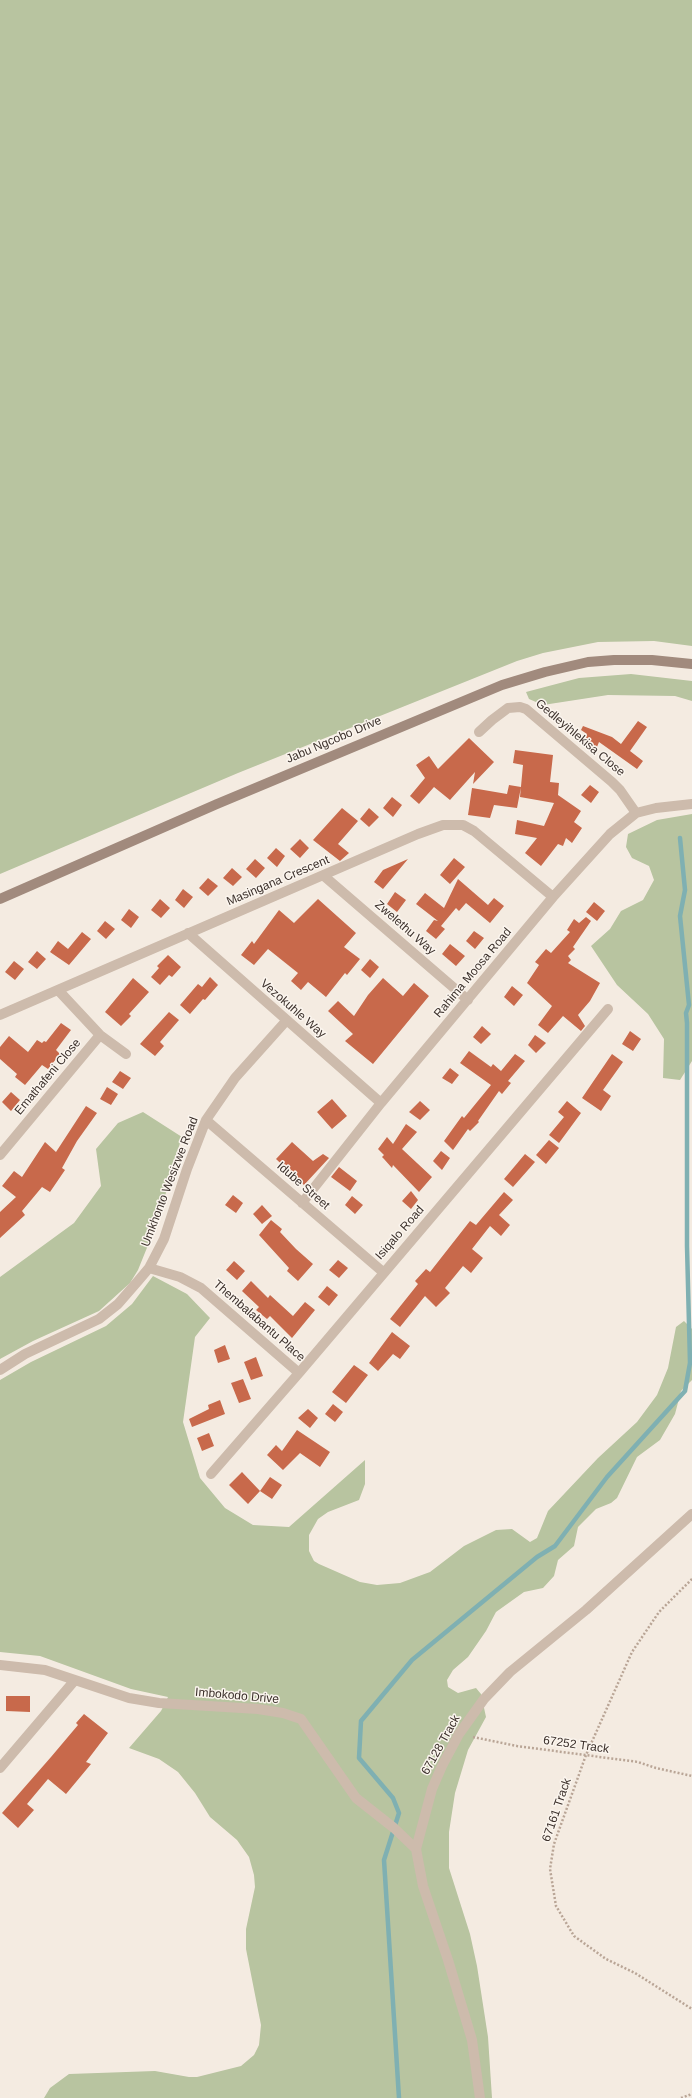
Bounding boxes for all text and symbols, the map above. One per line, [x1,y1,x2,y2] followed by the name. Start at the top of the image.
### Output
[532,696,628,780] street label: Gedleyihlekisa Close
[284,713,384,767] street label: Jabu Ngcobo Drive
[225,853,331,909] street label: Masingana Crescent
[372,898,438,958] street label: Zwelethu Way
[431,925,515,1021] street label: Rahima Moosa Road
[257,977,329,1041] street label: Vezokuhle Way
[12,1036,84,1118] street label: Emathafeni Close
[139,1115,201,1249] street label: Umkhonto Wesizwe Road
[274,1159,332,1213] street label: Idube Street
[373,1203,427,1263] street label: Isiqalo Road
[210,1277,308,1365] street label: Thembalabantu Place
[195,1685,279,1707] street label: Imbokodo Drive
[419,1713,463,1777] street label: 67128 Track
[542,1733,610,1757] street label: 67252 Track
[539,1776,575,1844] street label: 67161 Track

